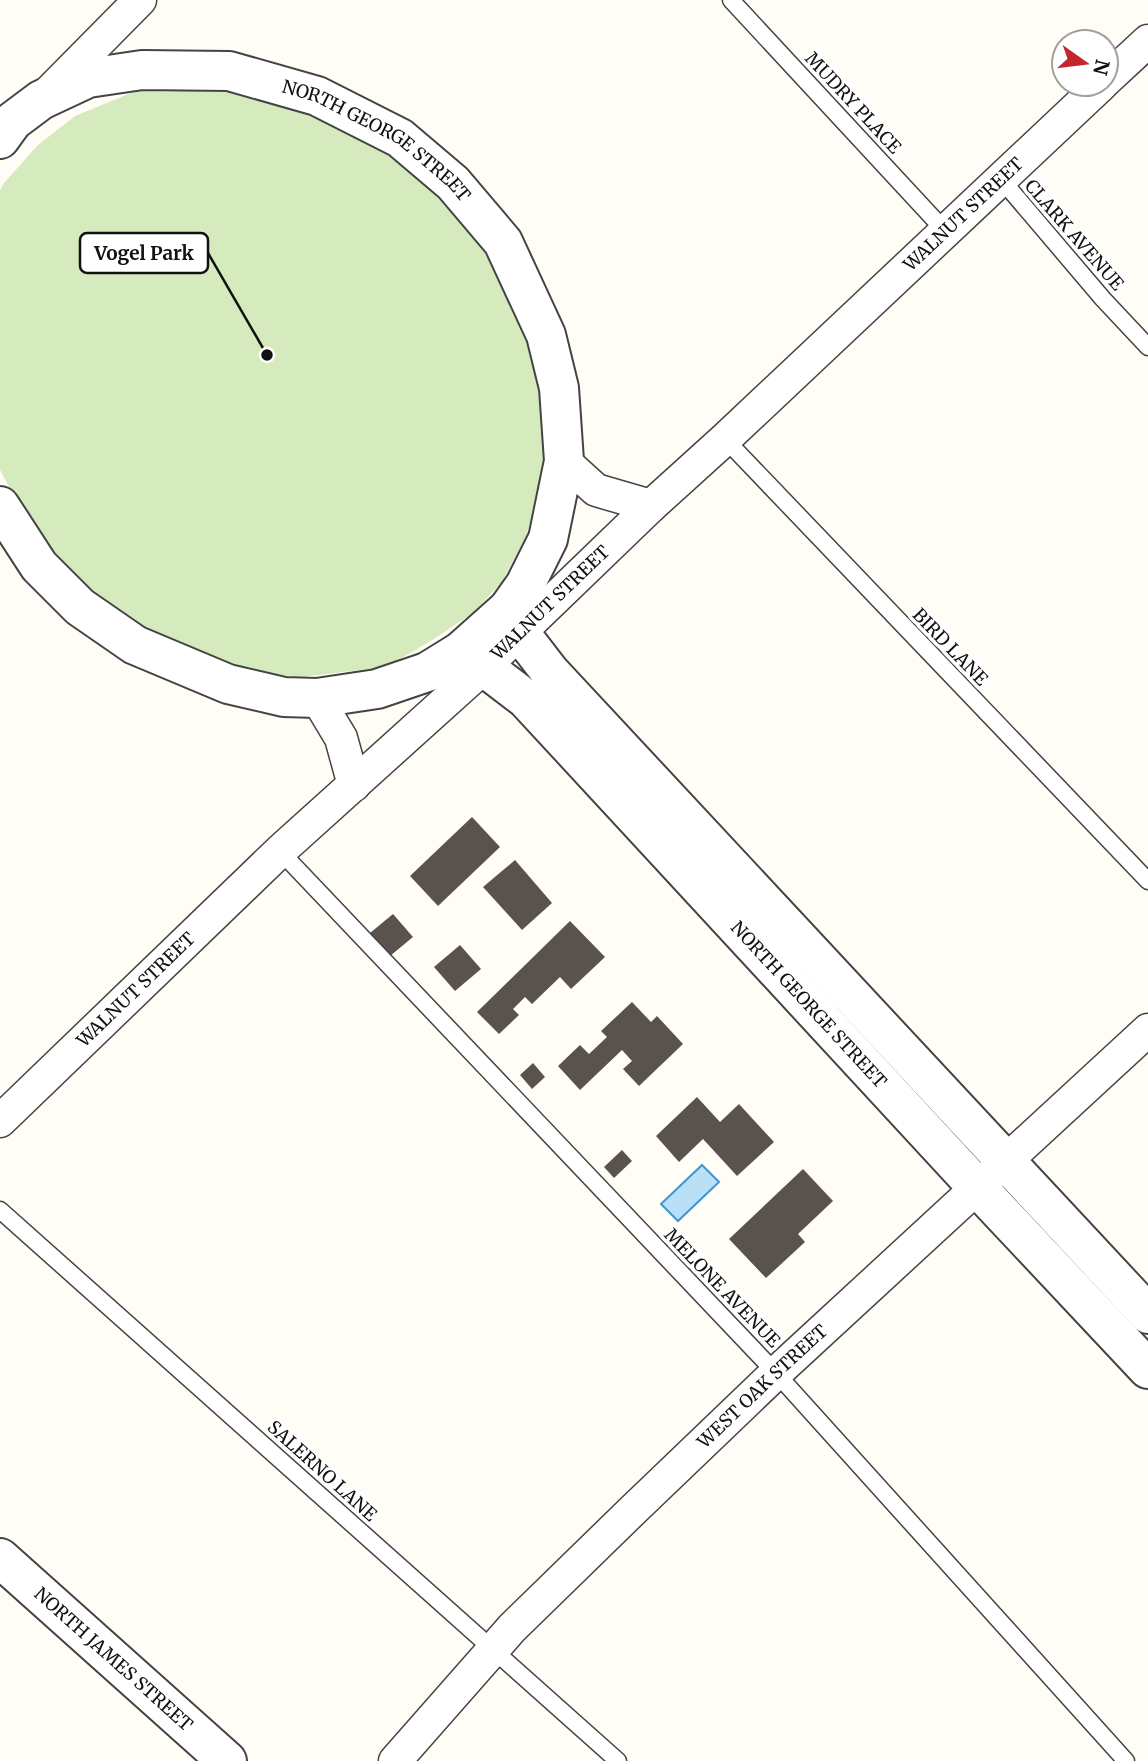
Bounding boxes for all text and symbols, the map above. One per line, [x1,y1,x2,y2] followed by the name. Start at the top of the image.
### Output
[1050,28,1120,98] north arrow
[800,47,907,159] street label: MUDRY PLACE
[1088,57,1115,77] text: N
[280,75,476,206] street label: NORTH GEORGE STREET
[898,152,1028,277] street label: WALNUT STREET
[1020,174,1129,295] street label: CLARK AVENUE
[80,233,208,273] callout: Vogel Park
[93,241,194,265] text: Vogel Park
[485,540,615,666] street label: WALNUT STREET
[908,603,993,691] street label: BIRD LANE
[726,916,892,1093] street label: NORTH GEORGE STREET
[71,927,200,1052] street label: WALNUT STREET
[660,1223,785,1352] street label: MELONE AVENUE
[692,1319,832,1454] street label: WEST OAK STREET
[263,1415,382,1526] street label: SALERNO LANE
[30,1582,198,1736] street label: NORTH JAMES STREET

